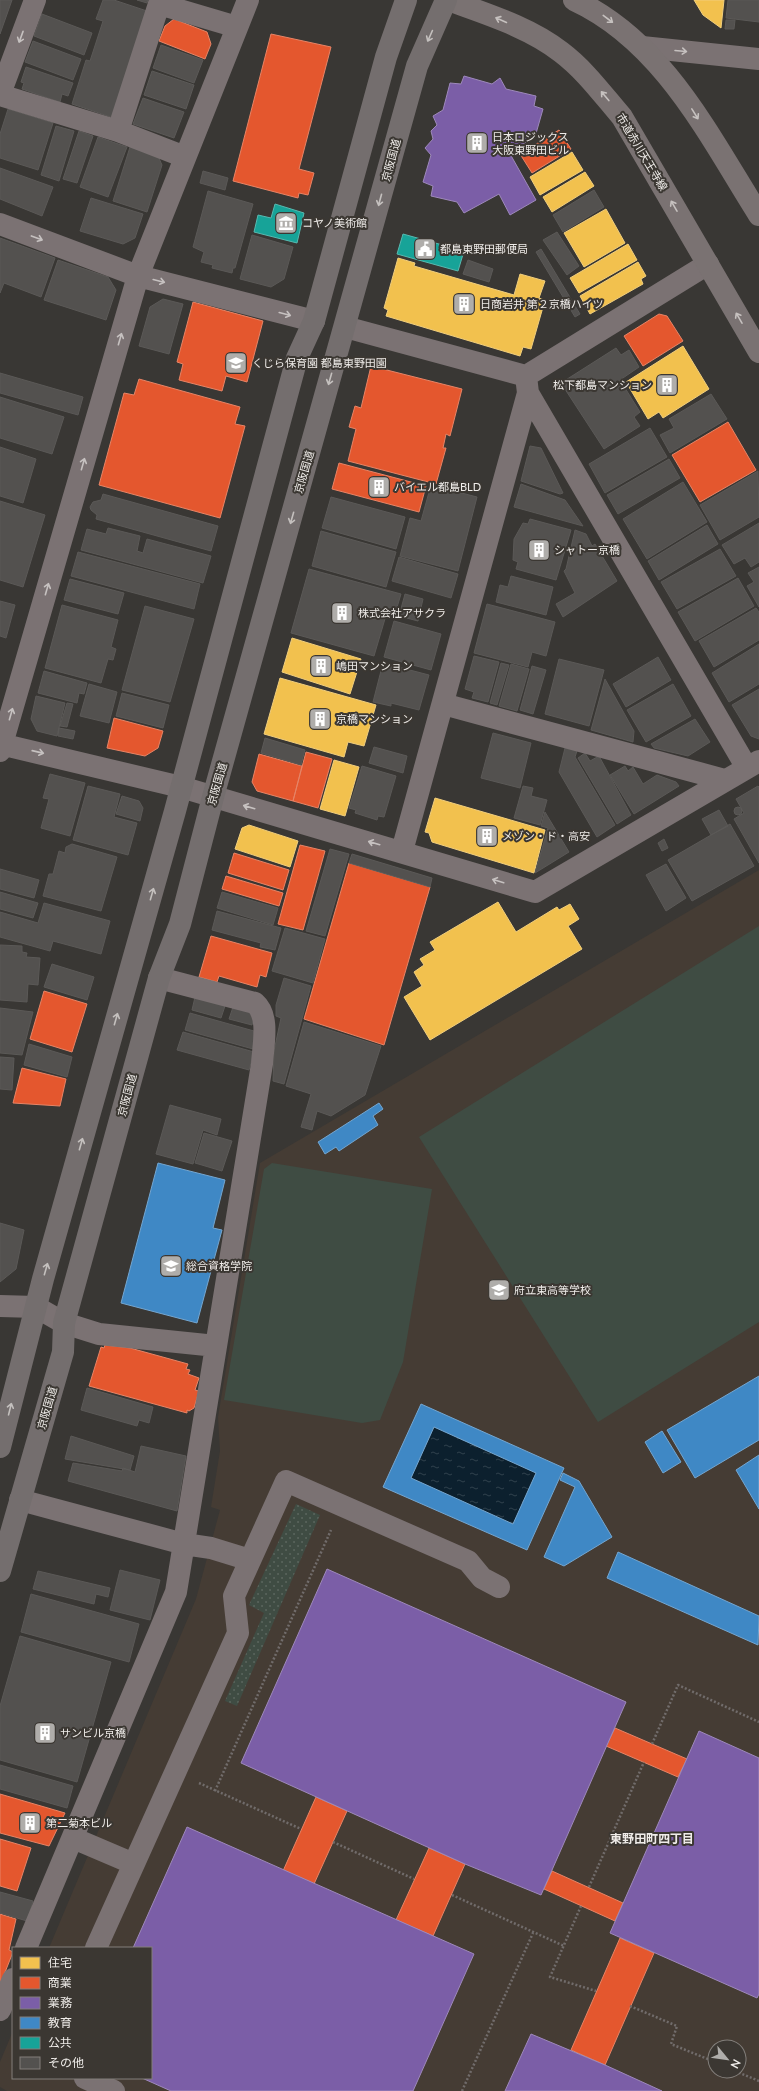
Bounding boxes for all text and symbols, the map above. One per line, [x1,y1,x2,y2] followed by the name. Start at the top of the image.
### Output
[602,15,613,24] one-way arrow
[496,16,508,23] one-way arrow
[426,29,434,41] one-way arrow
[17,30,25,42] one-way arrow
[674,47,687,55] one-way arrow
[600,91,609,101] one-way arrow
[692,108,700,120] one-way arrow
[614,111,671,193] street label: 市道赤川天王寺線
[464,130,490,156] building icon: 日本ロジックス 大阪東野田ビル
[492,130,569,156] place label: 日本ロジックス 大阪東野田ビル
[379,137,402,183] street label: 京阪国道
[376,193,383,206] one-way arrow
[670,200,678,212] one-way arrow
[273,210,299,236] museum icon: コヤノ美術館
[302,216,367,229] place label: コヤノ美術館
[30,234,42,242] one-way arrow
[412,236,438,262] public building icon: 都島東野田郵便局
[440,242,528,255] place label: 都島東野田郵便局
[152,278,165,285] one-way arrow
[451,291,477,317] building icon: 日商岩井 第２京橋ハイツ
[480,297,604,310] place label: 日商岩井 第２京橋ハイツ
[278,311,291,318] one-way arrow
[735,312,743,324] one-way arrow
[117,333,124,346] one-way arrow
[223,350,249,376] school or university icon: くじら保育園 都島東野田園
[252,356,387,369] place label: くじら保育園 都島東野田園
[326,372,333,385] one-way arrow
[654,372,680,398] building icon: 松下都島マンション
[553,378,652,391] place label: 松下都島マンション
[291,449,316,495] street label: 京阪国道
[80,458,87,471] one-way arrow
[366,474,392,500] building icon: バイエル都島BLD
[394,480,481,493] place label: バイエル都島BLD
[287,511,295,524] one-way arrow
[526,537,552,563] building icon: シャトー京橋
[554,543,620,556] place label: シャトー京橋
[44,583,51,596] one-way arrow
[329,600,355,626] building icon: 株式会社アサクラ
[358,606,446,619] place label: 株式会社アサクラ
[308,653,334,679] building icon: 嶋田マンション
[336,659,413,672] place label: 嶋田マンション
[307,706,333,732] building icon: 京橋マンション
[8,708,15,721] one-way arrow
[336,712,413,725] place label: 京橋マンション
[31,749,44,757] one-way arrow
[204,761,229,807] street label: 京阪国道
[242,803,255,810] one-way arrow
[474,823,500,849] building icon: メゾン・ド・高安
[502,829,590,842] place label: メゾン・ド・高安
[367,839,380,846] one-way arrow
[492,877,505,884] one-way arrow
[148,888,156,901] one-way arrow
[113,1013,120,1026] one-way arrow
[115,1072,138,1118] street label: 京阪国道
[78,1138,85,1151] one-way arrow
[158,1253,184,1279] school or university icon: 総合資格学院
[186,1259,252,1272] place label: 総合資格学院
[43,1263,50,1276] one-way arrow
[486,1277,512,1303] school or university icon: 府立東高等学校
[514,1283,591,1296] place label: 府立東高等学校
[34,1385,59,1431] street label: 京阪国道
[6,1403,14,1416] one-way arrow
[32,1720,58,1746] building icon: サンビル京橋
[60,1726,126,1739] place label: サンビル京橋
[17,1810,43,1836] building icon: 第二菊本ビル
[46,1816,112,1829] place label: 第二菊本ビル
[610,1831,694,1846] district label: 東野田町四丁目
[12,1947,152,2079] legend
[48,1955,72,1970] text: 住宅
[48,1975,72,1990] text: 商業
[48,1995,72,2010] text: 業務
[48,2015,72,2030] text: 教育
[48,2035,72,2050] text: 公共
[707,2039,747,2079] north arrow
[48,2055,84,2070] text: その他
[728,2057,744,2071] text: N

